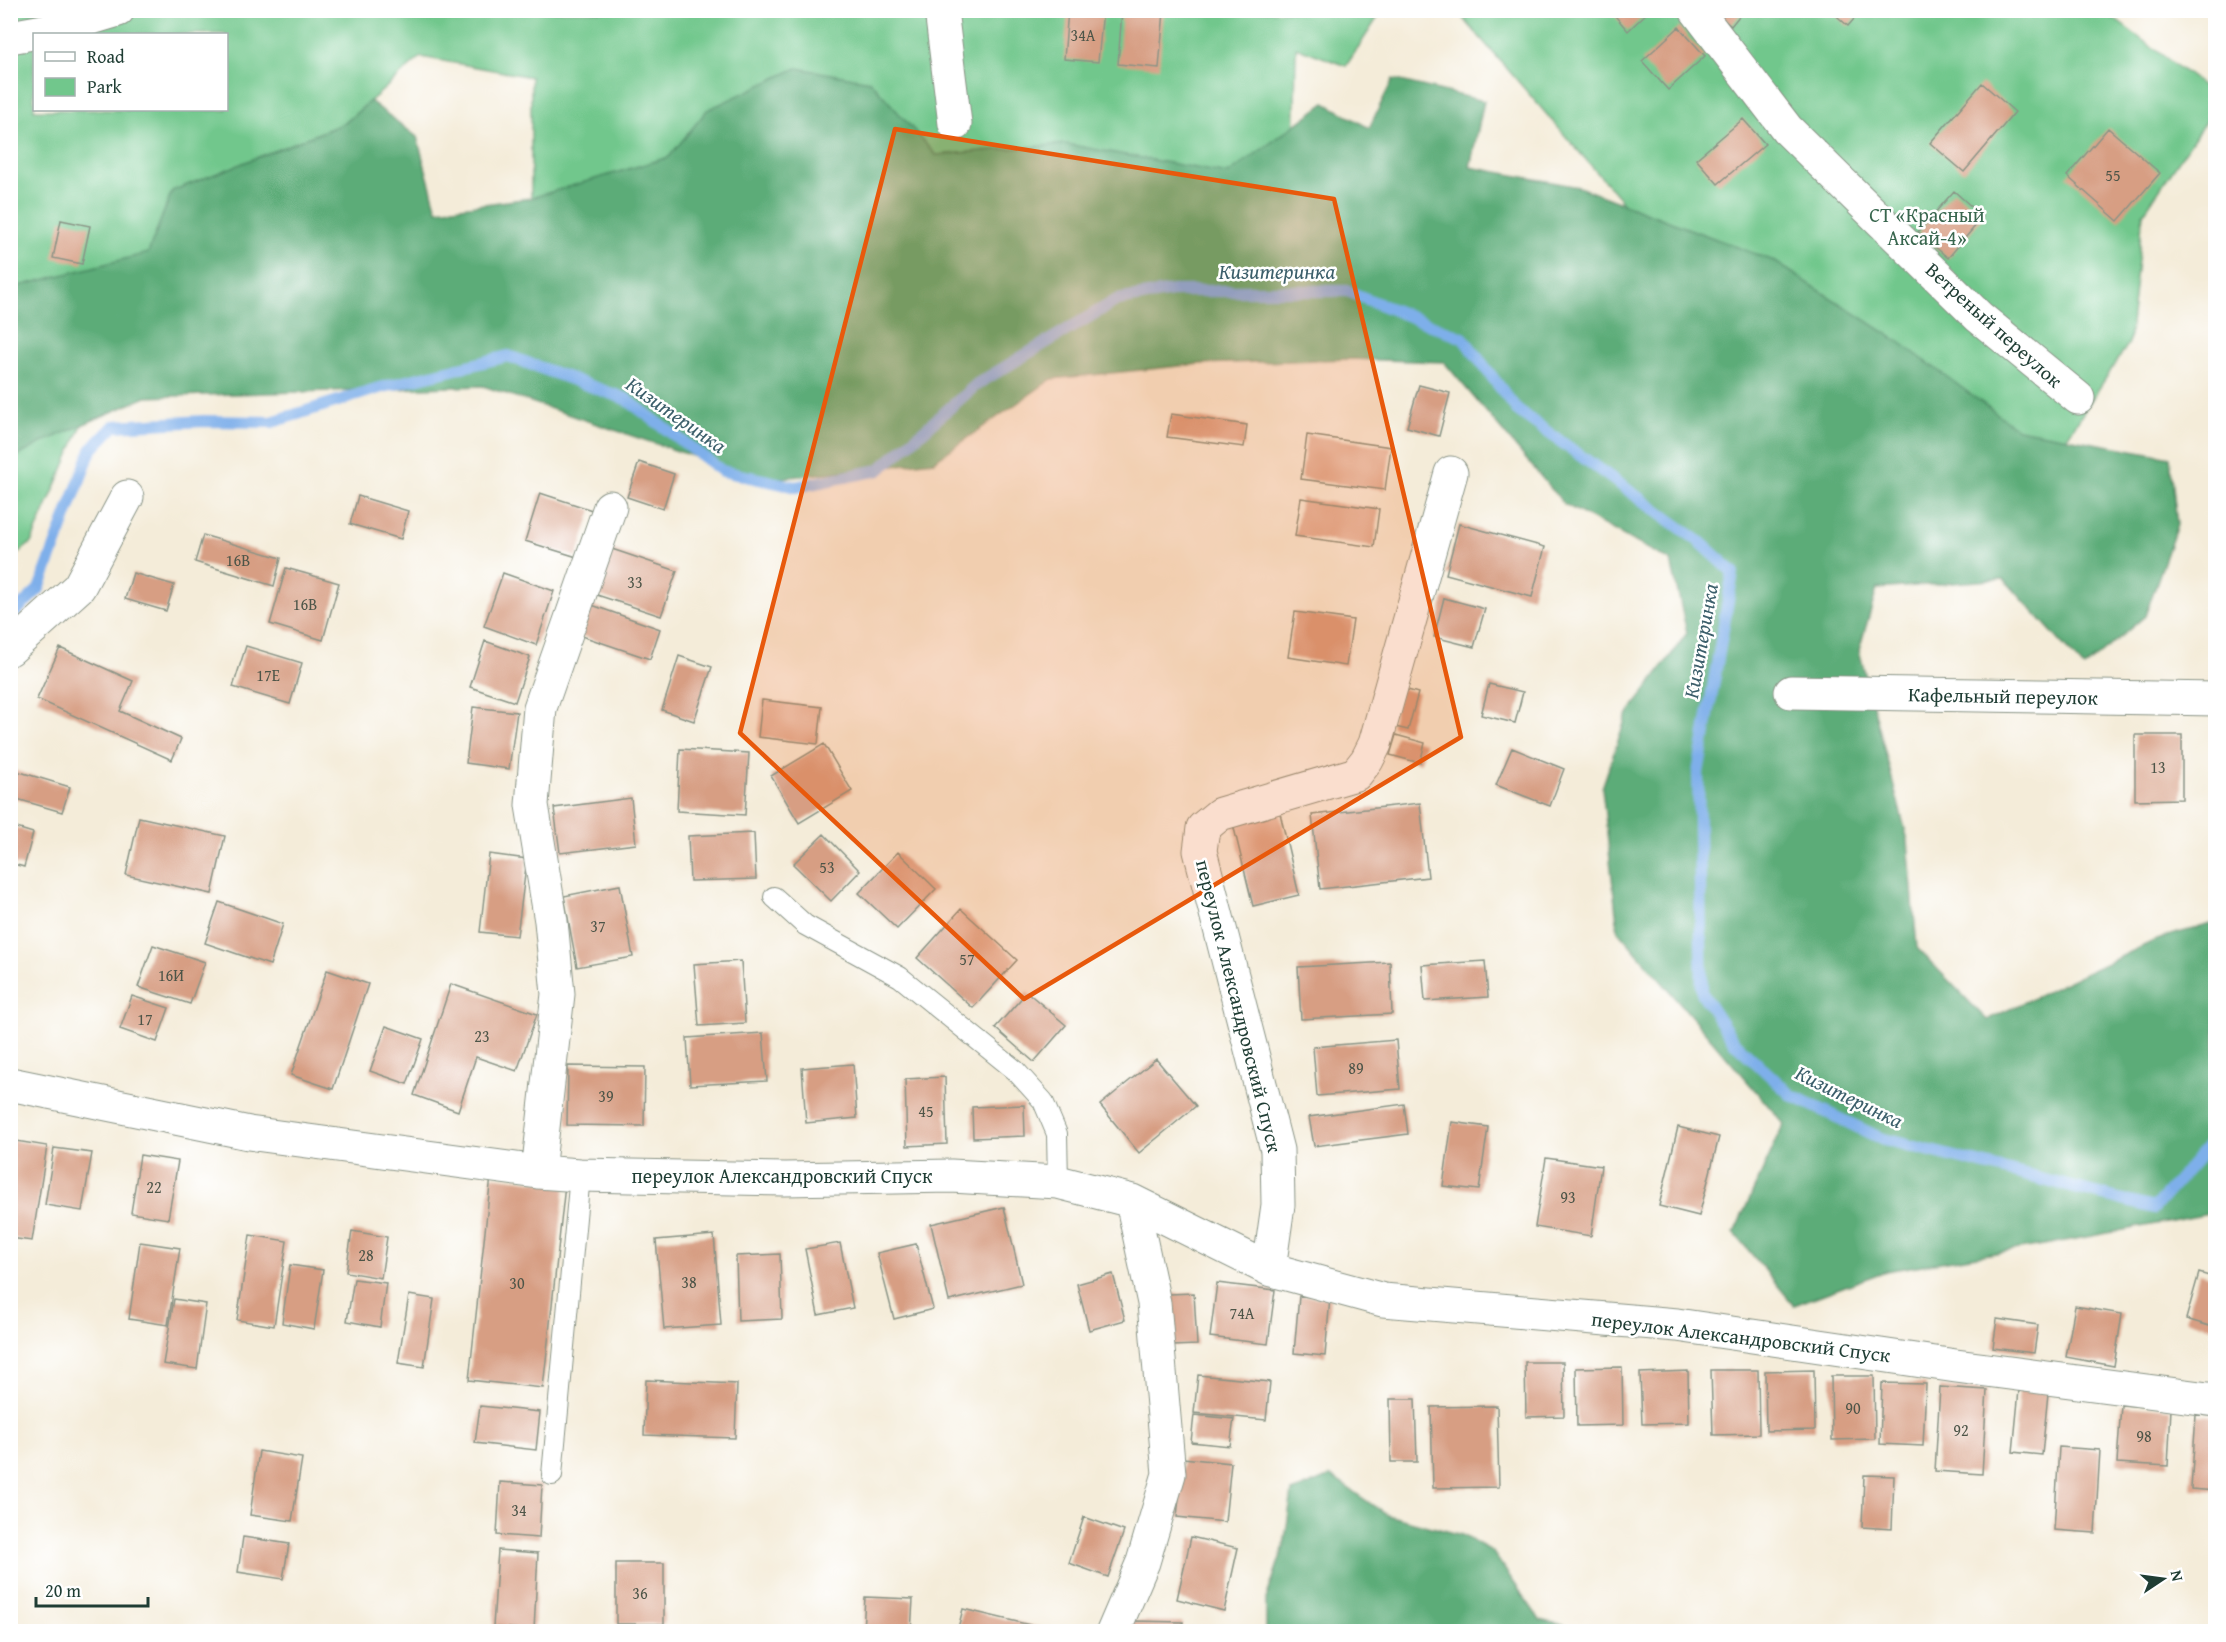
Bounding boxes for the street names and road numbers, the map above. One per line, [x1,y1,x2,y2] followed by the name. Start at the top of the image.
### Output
[1920,255,2070,394] street label: Ветреный переулок
[1908,679,2099,712] street label: Кафельный переулок
[1189,856,1290,1156] street label: переулок Александровский Спуск
[632,1161,933,1190] street label: переулок Александровский Спуск
[1590,1304,1893,1369] street label: переулок Александровский Спуск

